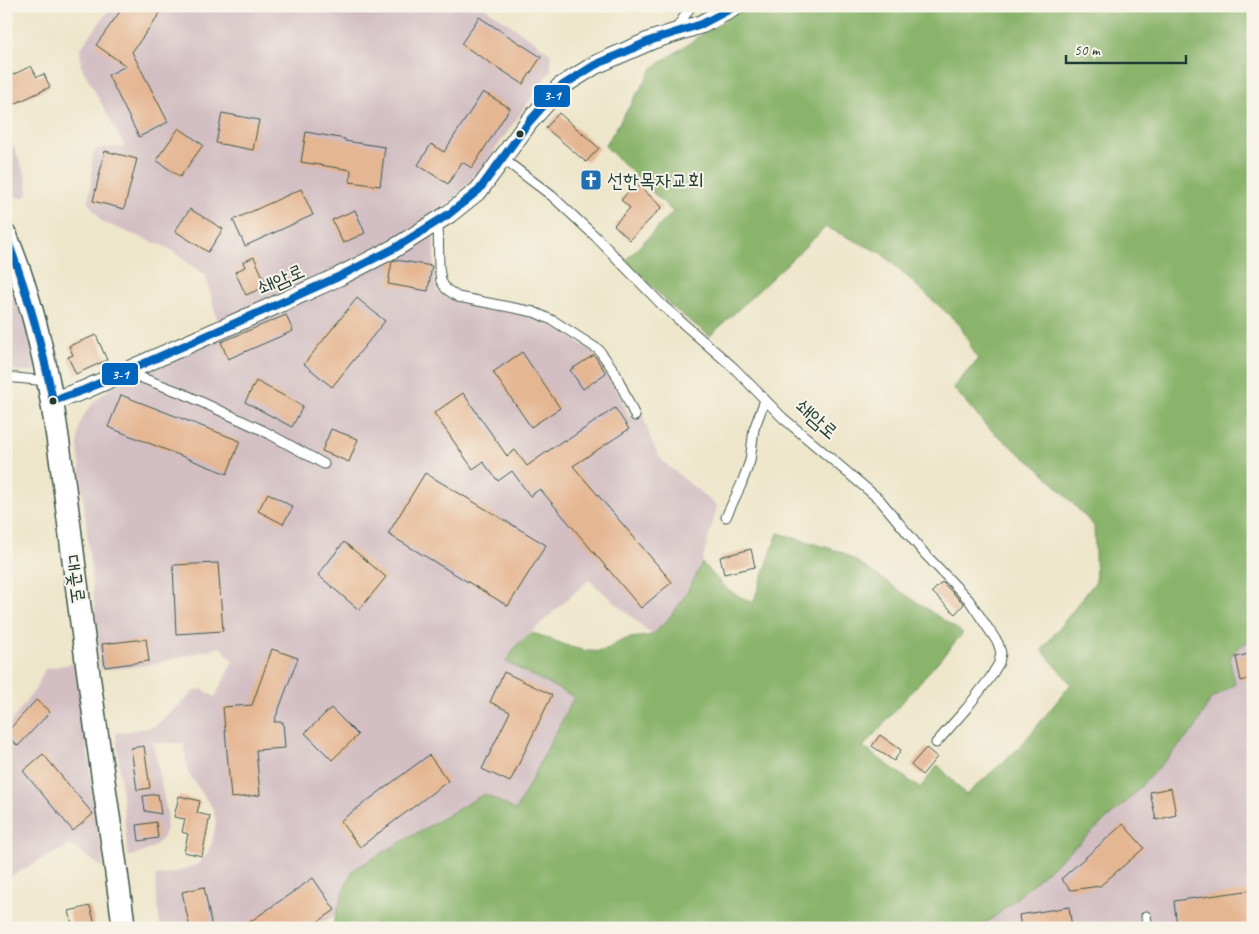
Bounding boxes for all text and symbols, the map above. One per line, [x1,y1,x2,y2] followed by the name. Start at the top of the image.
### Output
[1066,32,1186,64] scale bar
[1074,41,1101,60] text: 50 m
[533,84,571,108] line badge: 3-1
[543,87,562,104] text: 3-1
[515,129,525,139] unlabelled marker
[579,168,603,192] church icon: 선한목자교회
[607,168,704,193] place label: 선한목자교회
[254,258,308,301] street label: 쇄암로
[101,362,139,386] line badge: 3-1
[111,366,130,383] text: 3-1
[790,394,843,445] street label: 쇄암로
[48,396,58,406] unlabelled marker
[60,553,91,605] street label: 대곶로

